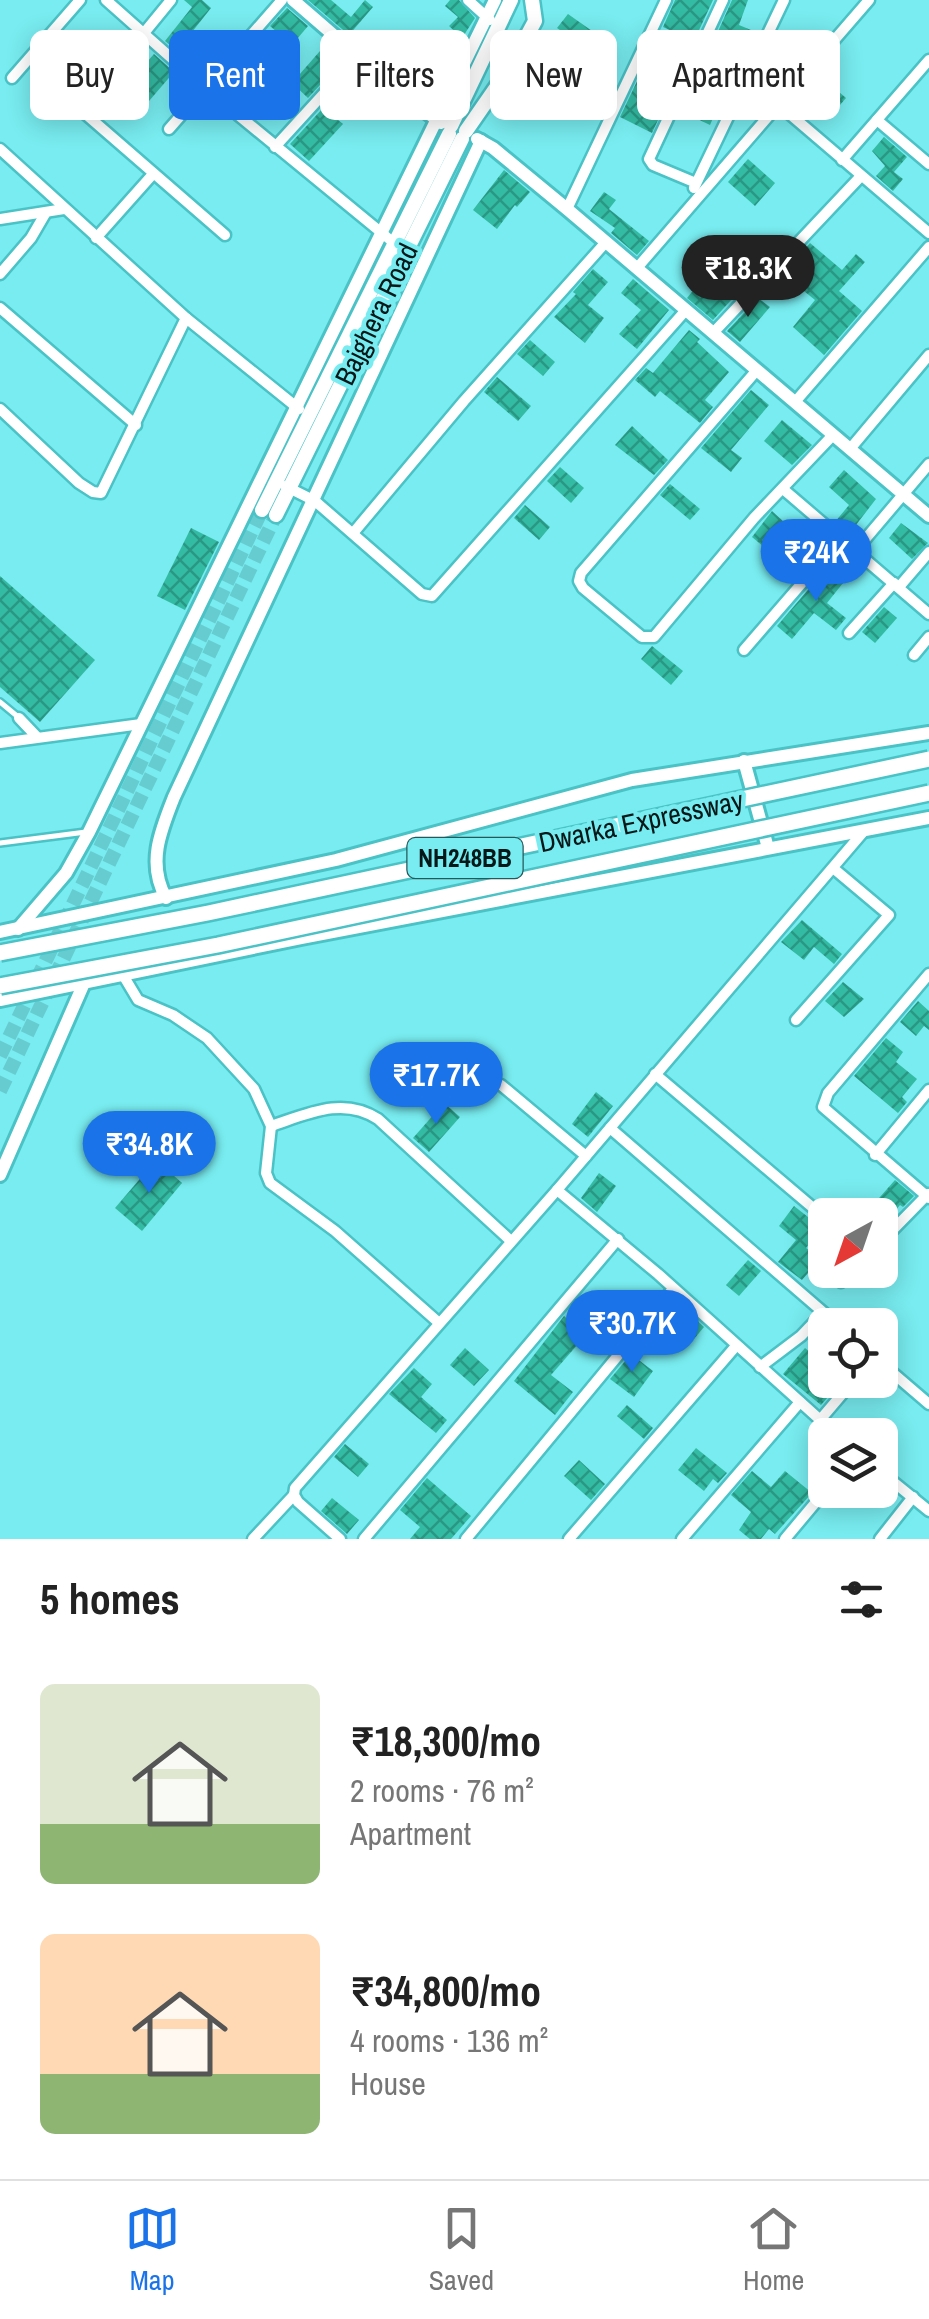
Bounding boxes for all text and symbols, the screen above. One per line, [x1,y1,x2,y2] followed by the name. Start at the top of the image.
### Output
[30,30,149,120] chip: Buy
[169,30,300,120] chip: Rent
[320,30,470,120] chip: Filters
[490,30,617,120] chip: New
[637,30,840,120] chip: Apartment
[667,235,829,320] pin: ₹18.3K
[325,237,427,391] street label: Bajghera Road
[704,246,792,289] text: ₹18.3K
[757,519,875,604] pin: ₹24K
[783,530,849,573] text: ₹24K
[535,781,747,861] street label: Dwarka Expressway
[408,838,522,878] road number: NH248BB
[355,1042,517,1127] pin: ₹17.7K
[392,1053,480,1096] text: ₹17.7K
[68,1111,230,1196] pin: ₹34.8K
[105,1122,193,1165] text: ₹34.8K
[808,1198,898,1288] north arrow
[808,1198,898,1508] map controls
[551,1290,713,1375] pin: ₹30.7K
[588,1301,676,1344] text: ₹30.7K
[808,1308,898,1398] button: locate
[808,1418,898,1508] button: layers
[40,1571,180,1627] text: 5 homes
[834,1572,889,1627] icon: filters
[350,1713,541,1769] text: ₹18,300/mo
[120,1724,240,1844] icon: home
[350,1769,534,1812] text: 2 rooms · 76 m²
[350,1812,471,1855] text: Apartment
[350,1963,541,2019] text: ₹34,800/mo
[120,1974,240,2094] icon: home
[350,2019,548,2062] text: 4 rooms · 136 m²
[350,2062,426,2105] text: House
[125,2201,180,2299] tab: Map
[429,2201,494,2299] tab: Saved
[743,2201,804,2299] tab: Home

